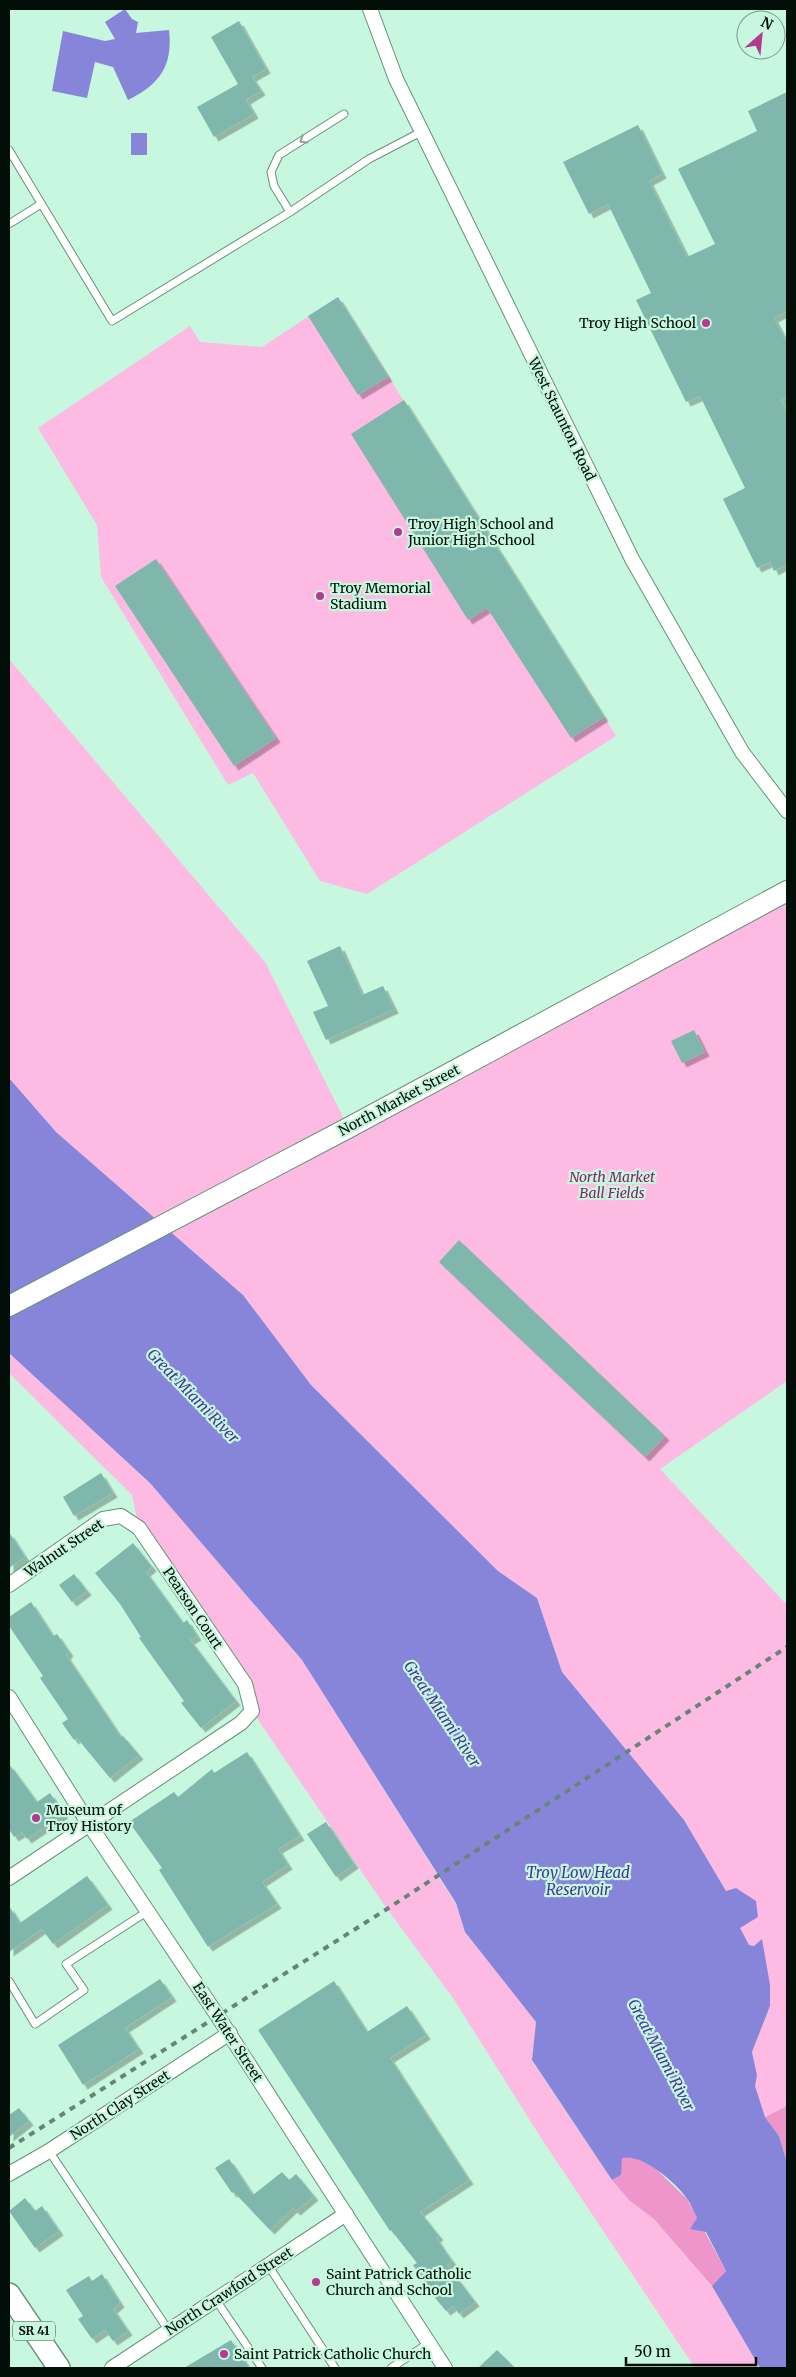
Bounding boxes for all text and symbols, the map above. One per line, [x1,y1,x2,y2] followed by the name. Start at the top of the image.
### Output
[736,10,786,60] north arrow
[758,13,776,34] text: N
[299,133,308,143] one-way arrow
[579,314,697,332] place label: Troy High School
[700,317,712,329] marker: Troy High School
[524,353,600,484] street label: West Staunton Road
[407,515,554,549] place label: Troy High School and Junior High School
[392,526,404,538] marker: Troy High School and Junior High School
[330,579,432,613] place label: Troy Memorial Stadium
[314,590,326,602] marker: Troy Memorial Stadium
[335,1060,463,1140] street label: North Market Street
[569,1168,655,1202] park label: North Market Ball Fields
[143,1344,244,1447] water label: Great Miami River
[20,1515,108,1582] street label: Walnut Street
[159,1564,227,1653] street label: Pearson Court
[400,1657,485,1771] water label: Great Miami River
[46,1801,132,1835] place label: Museum of Troy History
[30,1812,42,1824] marker: Museum of Troy History
[526,1863,630,1899] water label: Troy Low Head Reservoir
[189,1979,267,2086] street label: East Water Street
[624,1996,699,2115] water label: Great Miami River
[67,2066,174,2144] street label: North Clay Street
[162,2243,297,2339] street label: North Crawford Street
[326,2265,471,2299] place label: Saint Patrick Catholic Church and School
[310,2276,322,2288] marker: Saint Patrick Catholic Church and School
[13,2322,55,2340] road number: SR 41
[626,2334,756,2366] scale bar
[634,2342,671,2361] text: 50 m
[234,2345,431,2363] place label: Saint Patrick Catholic Church
[218,2348,230,2360] marker: Saint Patrick Catholic Church

